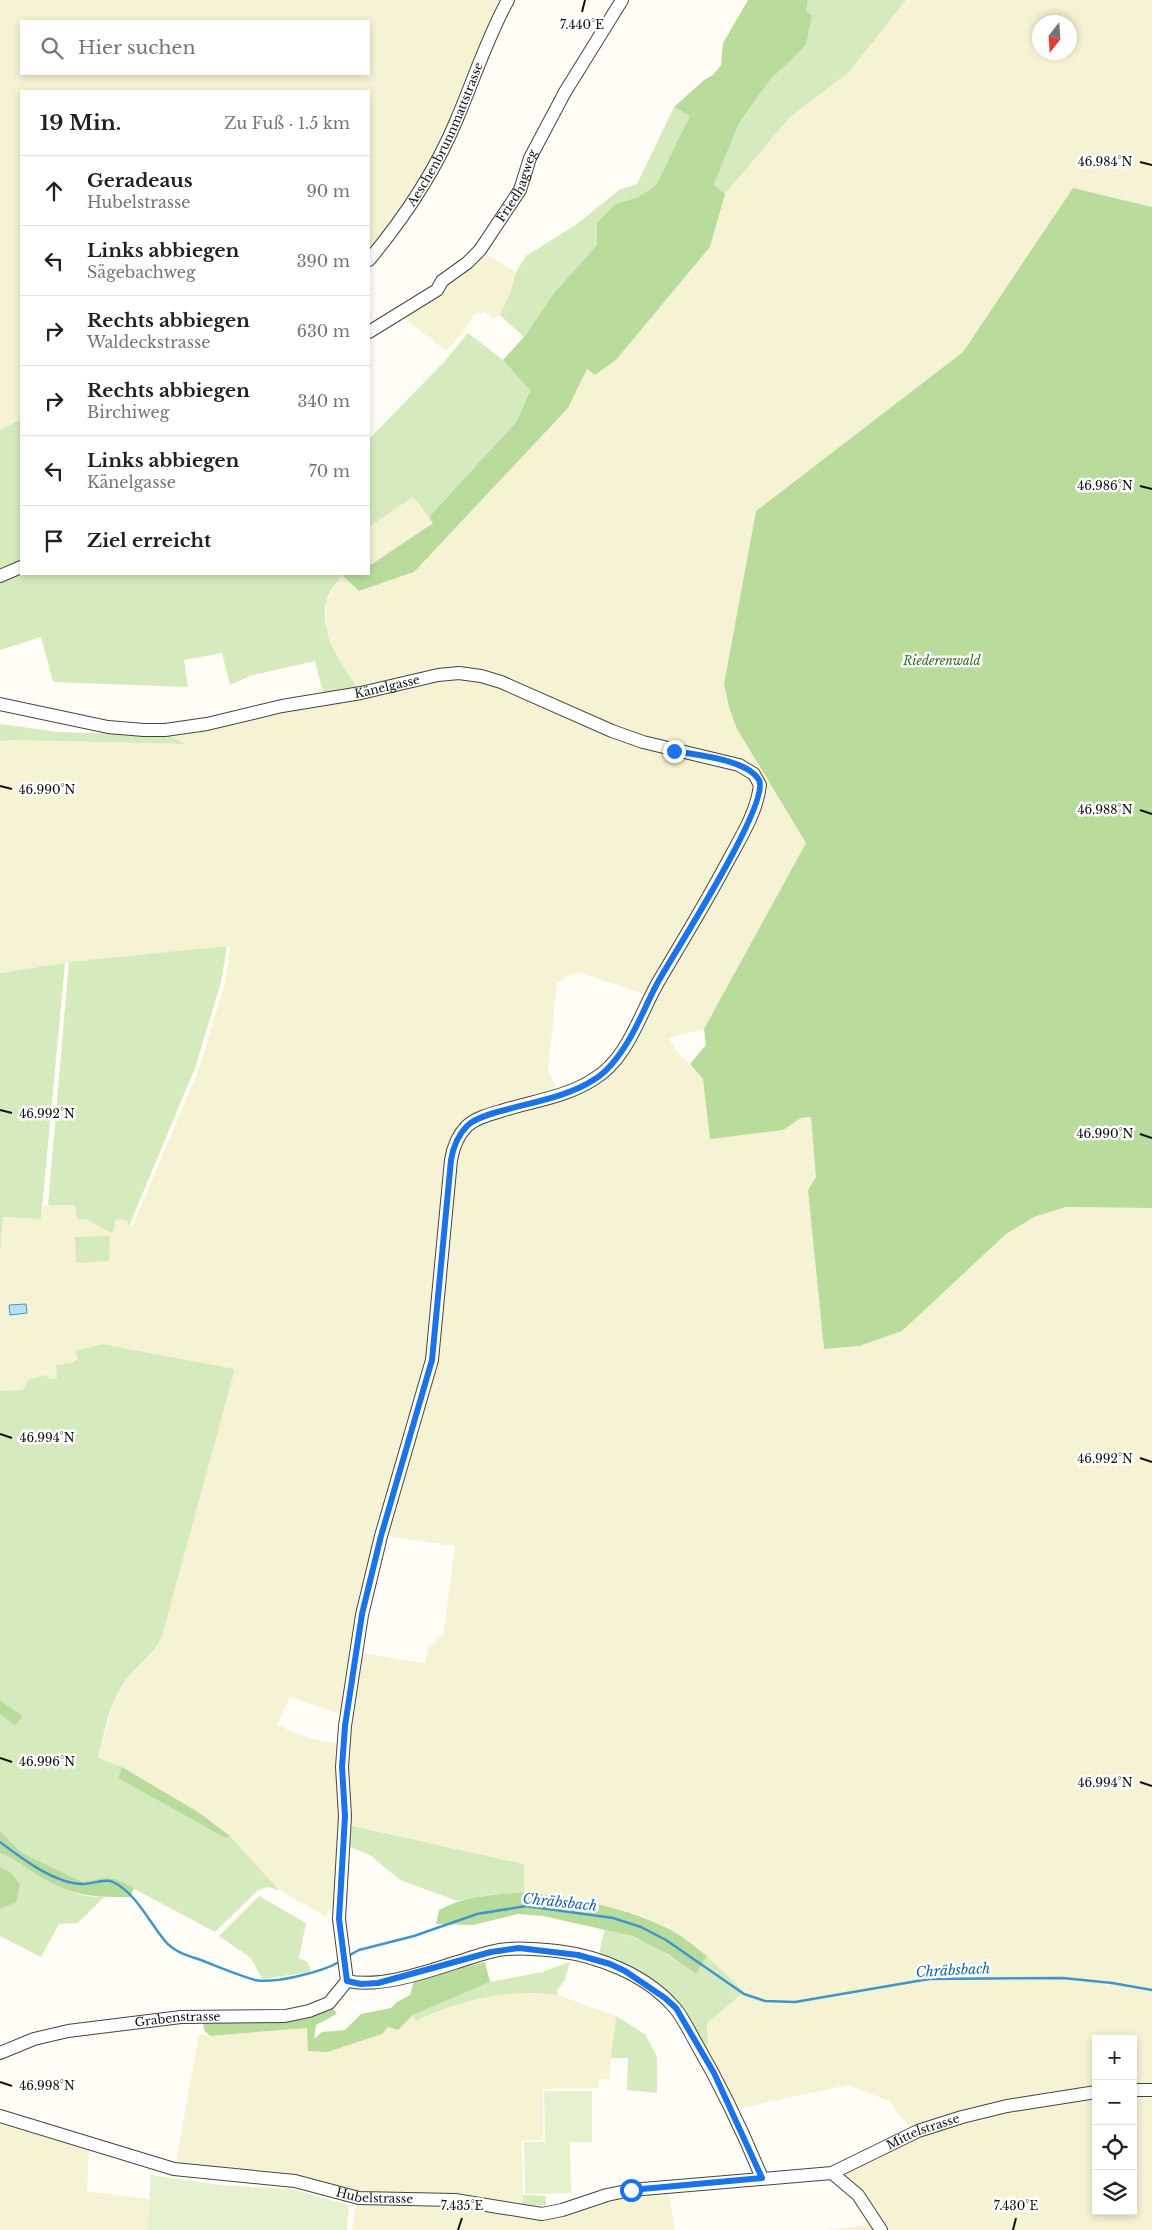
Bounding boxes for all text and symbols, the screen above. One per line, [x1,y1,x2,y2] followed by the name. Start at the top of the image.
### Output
[1032,15,1077,60] north arrow
[560,17,604,32] text: 7.440°E
[20,20,370,75] search box
[38,34,66,62] icon: search
[78,36,196,59] text: Hier suchen
[403,60,486,210] street label: Aeschenbrunnmattstrasse
[40,110,121,136] text: 19 Min.
[224,113,350,133] text: Zu Fuß · 1.5 km
[493,146,541,225] street label: Friedhagweg
[1078,154,1133,169] text: 46.984°N
[87,169,193,192] text: Geradeaus
[40,177,68,205] icon: ahead
[307,181,350,201] text: 90 m
[87,192,191,212] text: Hubelstrasse
[87,239,239,262] text: Links abbiegen
[40,247,68,275] icon: left
[297,251,350,271] text: 390 m
[87,262,196,282] text: Sägebachweg
[87,309,250,332] text: Rechts abbiegen
[40,317,68,345] icon: right
[297,321,350,341] text: 630 m
[87,332,210,352] text: Waldeckstrasse
[87,379,250,402] text: Rechts abbiegen
[40,387,68,415] icon: right
[298,391,350,411] text: 340 m
[87,402,169,422] text: Birchiweg
[87,449,239,472] text: Links abbiegen
[40,457,68,485] icon: left
[309,461,350,481] text: 70 m
[87,472,176,492] text: Känelgasse
[1077,478,1133,493] text: 46.986°N
[40,527,68,555] icon: arrive
[87,529,211,552] text: Ziel erreicht
[902,653,982,668] park label: Riederenwald
[353,671,421,701] street label: Känelgasse
[663,740,686,763] route end
[19,782,76,797] text: 46.990°N
[1077,802,1133,817] text: 46.988°N
[19,1106,75,1121] text: 46.992°N
[1077,1126,1134,1141] text: 46.990°N
[19,1430,75,1445] text: 46.994°N
[1077,1451,1133,1466] text: 46.992°N
[19,1754,75,1769] text: 46.996°N
[1077,1775,1133,1790] text: 46.994°N
[522,1889,598,1915] water label: Chräbsbach
[915,1959,991,1981] water label: Chräbsbach
[134,2009,221,2030] street label: Grabenstrasse
[1092,2035,1137,2215] map controls
[1092,2035,1137,2080] button: +
[19,2078,75,2093] text: 46.998°N
[1092,2080,1137,2125] button: −
[884,2110,961,2152] street label: Mittelstrasse
[1092,2125,1137,2170] button: locate
[1092,2170,1137,2215] button: layers
[620,2179,643,2202] route start
[334,2184,413,2206] street label: Hubelstrasse
[441,2198,484,2213] text: 7.435°E
[994,2198,1038,2213] text: 7.430°E

